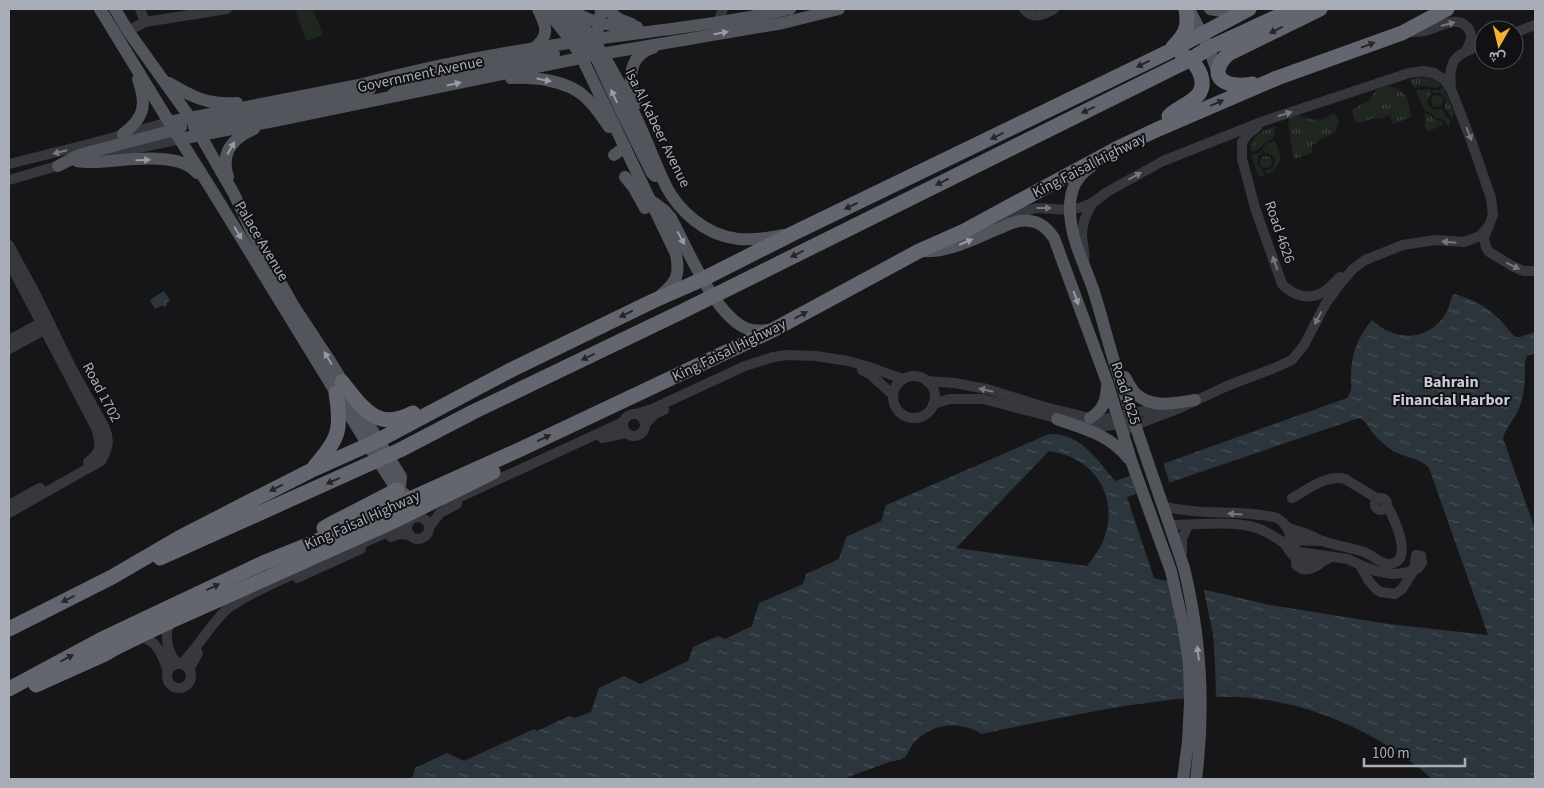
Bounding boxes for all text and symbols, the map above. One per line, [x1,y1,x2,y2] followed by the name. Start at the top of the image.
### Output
[1440,19,1455,27] one-way arrow
[1474,20,1524,70] north arrow
[1269,26,1283,34] one-way arrow
[713,29,729,37] one-way arrow
[1361,41,1376,48] one-way arrow
[1487,46,1507,68] text: ش
[356,51,485,98] street label: Government Avenue
[1136,60,1151,69] one-way arrow
[620,65,695,191] street label: Isa Al Kabeer Avenue
[537,77,553,85] one-way arrow
[446,80,461,88] one-way arrow
[609,89,617,103] one-way arrow
[1210,99,1224,107] one-way arrow
[1081,106,1095,114] one-way arrow
[1278,110,1293,118] one-way arrow
[1465,127,1473,141] one-way arrow
[1029,128,1149,203] street label: King Faisal Highway
[990,132,1005,140] one-way arrow
[227,141,235,156] one-way arrow
[52,148,67,156] one-way arrow
[135,155,151,163] one-way arrow
[1128,172,1142,181] one-way arrow
[935,178,949,186] one-way arrow
[229,197,294,285] street label: Palace Avenue
[1259,198,1300,266] street label: Road 4626
[844,203,858,211] one-way arrow
[1036,204,1052,212] one-way arrow
[234,227,243,240] one-way arrow
[677,230,685,245] one-way arrow
[959,237,973,245] one-way arrow
[1441,237,1457,245] one-way arrow
[789,250,804,258] one-way arrow
[1271,255,1279,270] one-way arrow
[1506,262,1520,270] one-way arrow
[1072,291,1080,306] one-way arrow
[619,311,633,319] one-way arrow
[794,311,808,319] one-way arrow
[1314,311,1322,325] one-way arrow
[669,314,790,387] street label: King Faisal Highway
[323,352,332,365] one-way arrow
[581,353,595,361] one-way arrow
[77,359,126,426] street label: Road 1702
[1105,359,1146,427] street label: Road 4625
[1392,371,1510,411] district label: Bahrain Financial Harbor
[979,386,994,394] one-way arrow
[537,434,551,442] one-way arrow
[326,477,340,485] one-way arrow
[269,484,283,492] one-way arrow
[301,486,423,555] street label: King Faisal Highway
[1227,509,1243,517] one-way arrow
[206,582,220,590] one-way arrow
[61,595,75,603] one-way arrow
[1194,645,1202,661] one-way arrow
[60,654,74,662] one-way arrow
[1364,736,1465,768] scale bar
[1372,743,1410,764] text: 100 m

